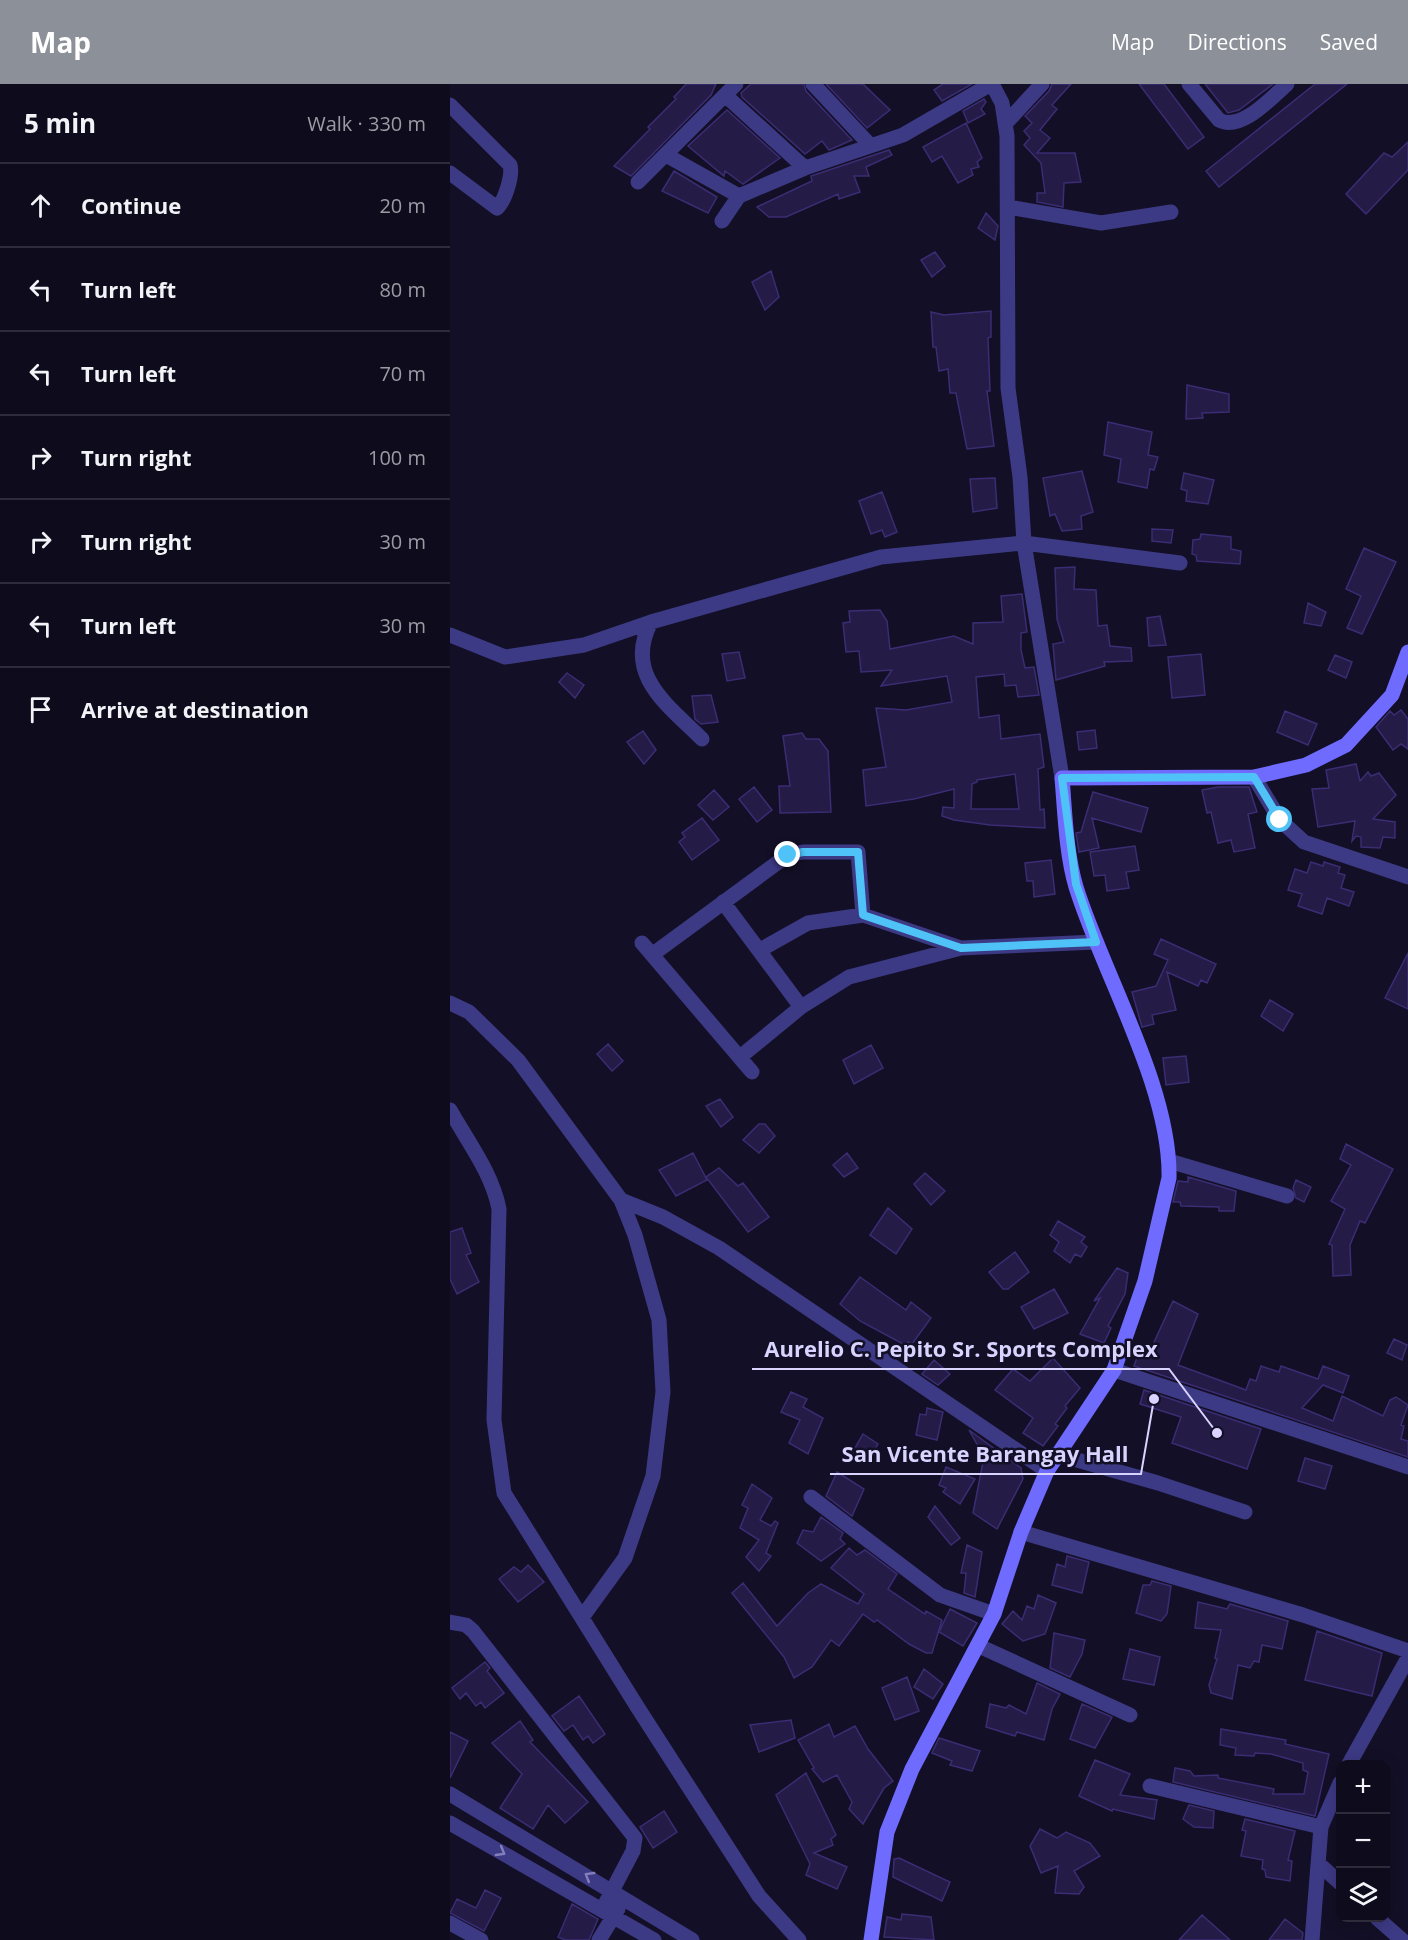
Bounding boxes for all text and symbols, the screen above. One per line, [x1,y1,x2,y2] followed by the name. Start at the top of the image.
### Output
[30,23,91,61] text: Map
[1111,28,1154,56] text: Map
[1187,28,1287,56] text: Directions
[1320,28,1378,56] text: Saved
[24,105,96,141] text: 5 min
[307,110,426,137] text: Walk · 330 m
[24,189,57,222] icon: ahead
[81,190,181,220] text: Continue
[379,192,426,219] text: 20 m
[24,273,57,306] icon: left
[81,274,176,304] text: Turn left
[379,276,426,303] text: 80 m
[24,357,57,390] icon: left
[81,358,176,388] text: Turn left
[379,360,426,387] text: 70 m
[24,441,57,474] icon: right
[81,442,192,472] text: Turn right
[368,444,426,471] text: 100 m
[24,525,57,558] icon: right
[81,526,192,556] text: Turn right
[379,528,426,555] text: 30 m
[24,609,57,642] icon: left
[81,610,176,640] text: Turn left
[379,612,426,639] text: 30 m
[24,693,57,726] icon: arrive
[81,694,309,724] text: Arrive at destination
[1266,806,1292,832] route start
[774,841,800,867] route end
[752,1329,1169,1369] callout: Aurelio C. Pepito Sr. Sports Complex
[764,1333,1158,1363] text: Aurelio C. Pepito Sr. Sports Complex
[830,1434,1141,1474] callout: San Vicente Barangay Hall
[842,1438,1128,1468] text: San Vicente Barangay Hall
[1336,1760,1390,1922] map controls
[1336,1760,1390,1814] button: +
[1336,1814,1390,1868] button: −
[495,1844,505,1856] one-way arrow
[1336,1868,1390,1922] button: layers
[584,1872,595,1883] one-way arrow

